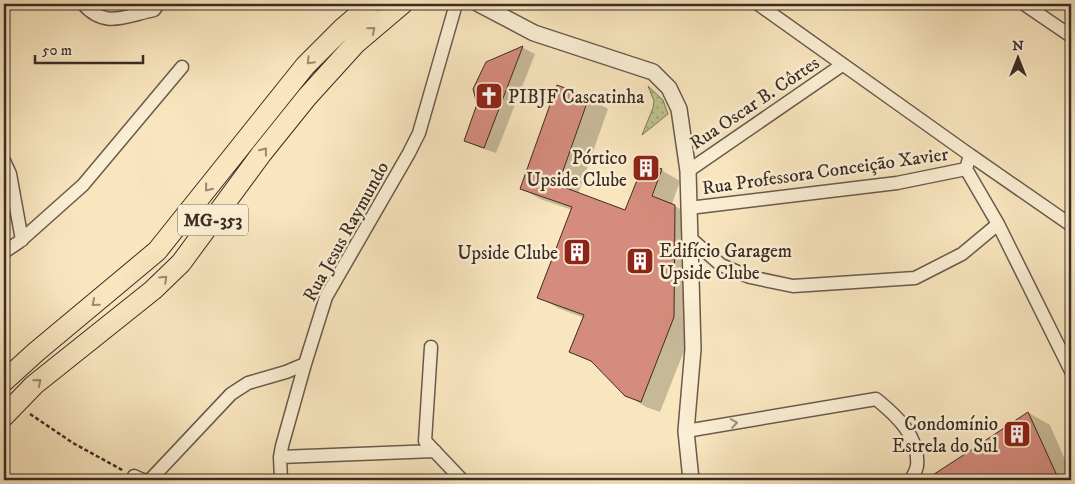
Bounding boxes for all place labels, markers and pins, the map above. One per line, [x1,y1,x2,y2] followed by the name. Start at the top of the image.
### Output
[474,81,504,111] church icon: PIBJF Cascatinha
[508,86,644,109] place label: PIBJF Cascatinha
[526,147,627,192] place label: Pórtico Upside Clube
[631,153,661,183] building icon: Pórtico Upside Clube
[562,237,592,267] building icon: Upside Clube
[659,240,792,285] place label: Edifício Garagem Upside Clube
[457,242,558,265] place label: Upside Clube
[625,246,655,276] building icon: Edifício Garagem Upside Clube
[892,413,998,458] place label: Condomínio Estrela do Sul
[1002,419,1032,449] building icon: Condomínio Estrela do Sul

